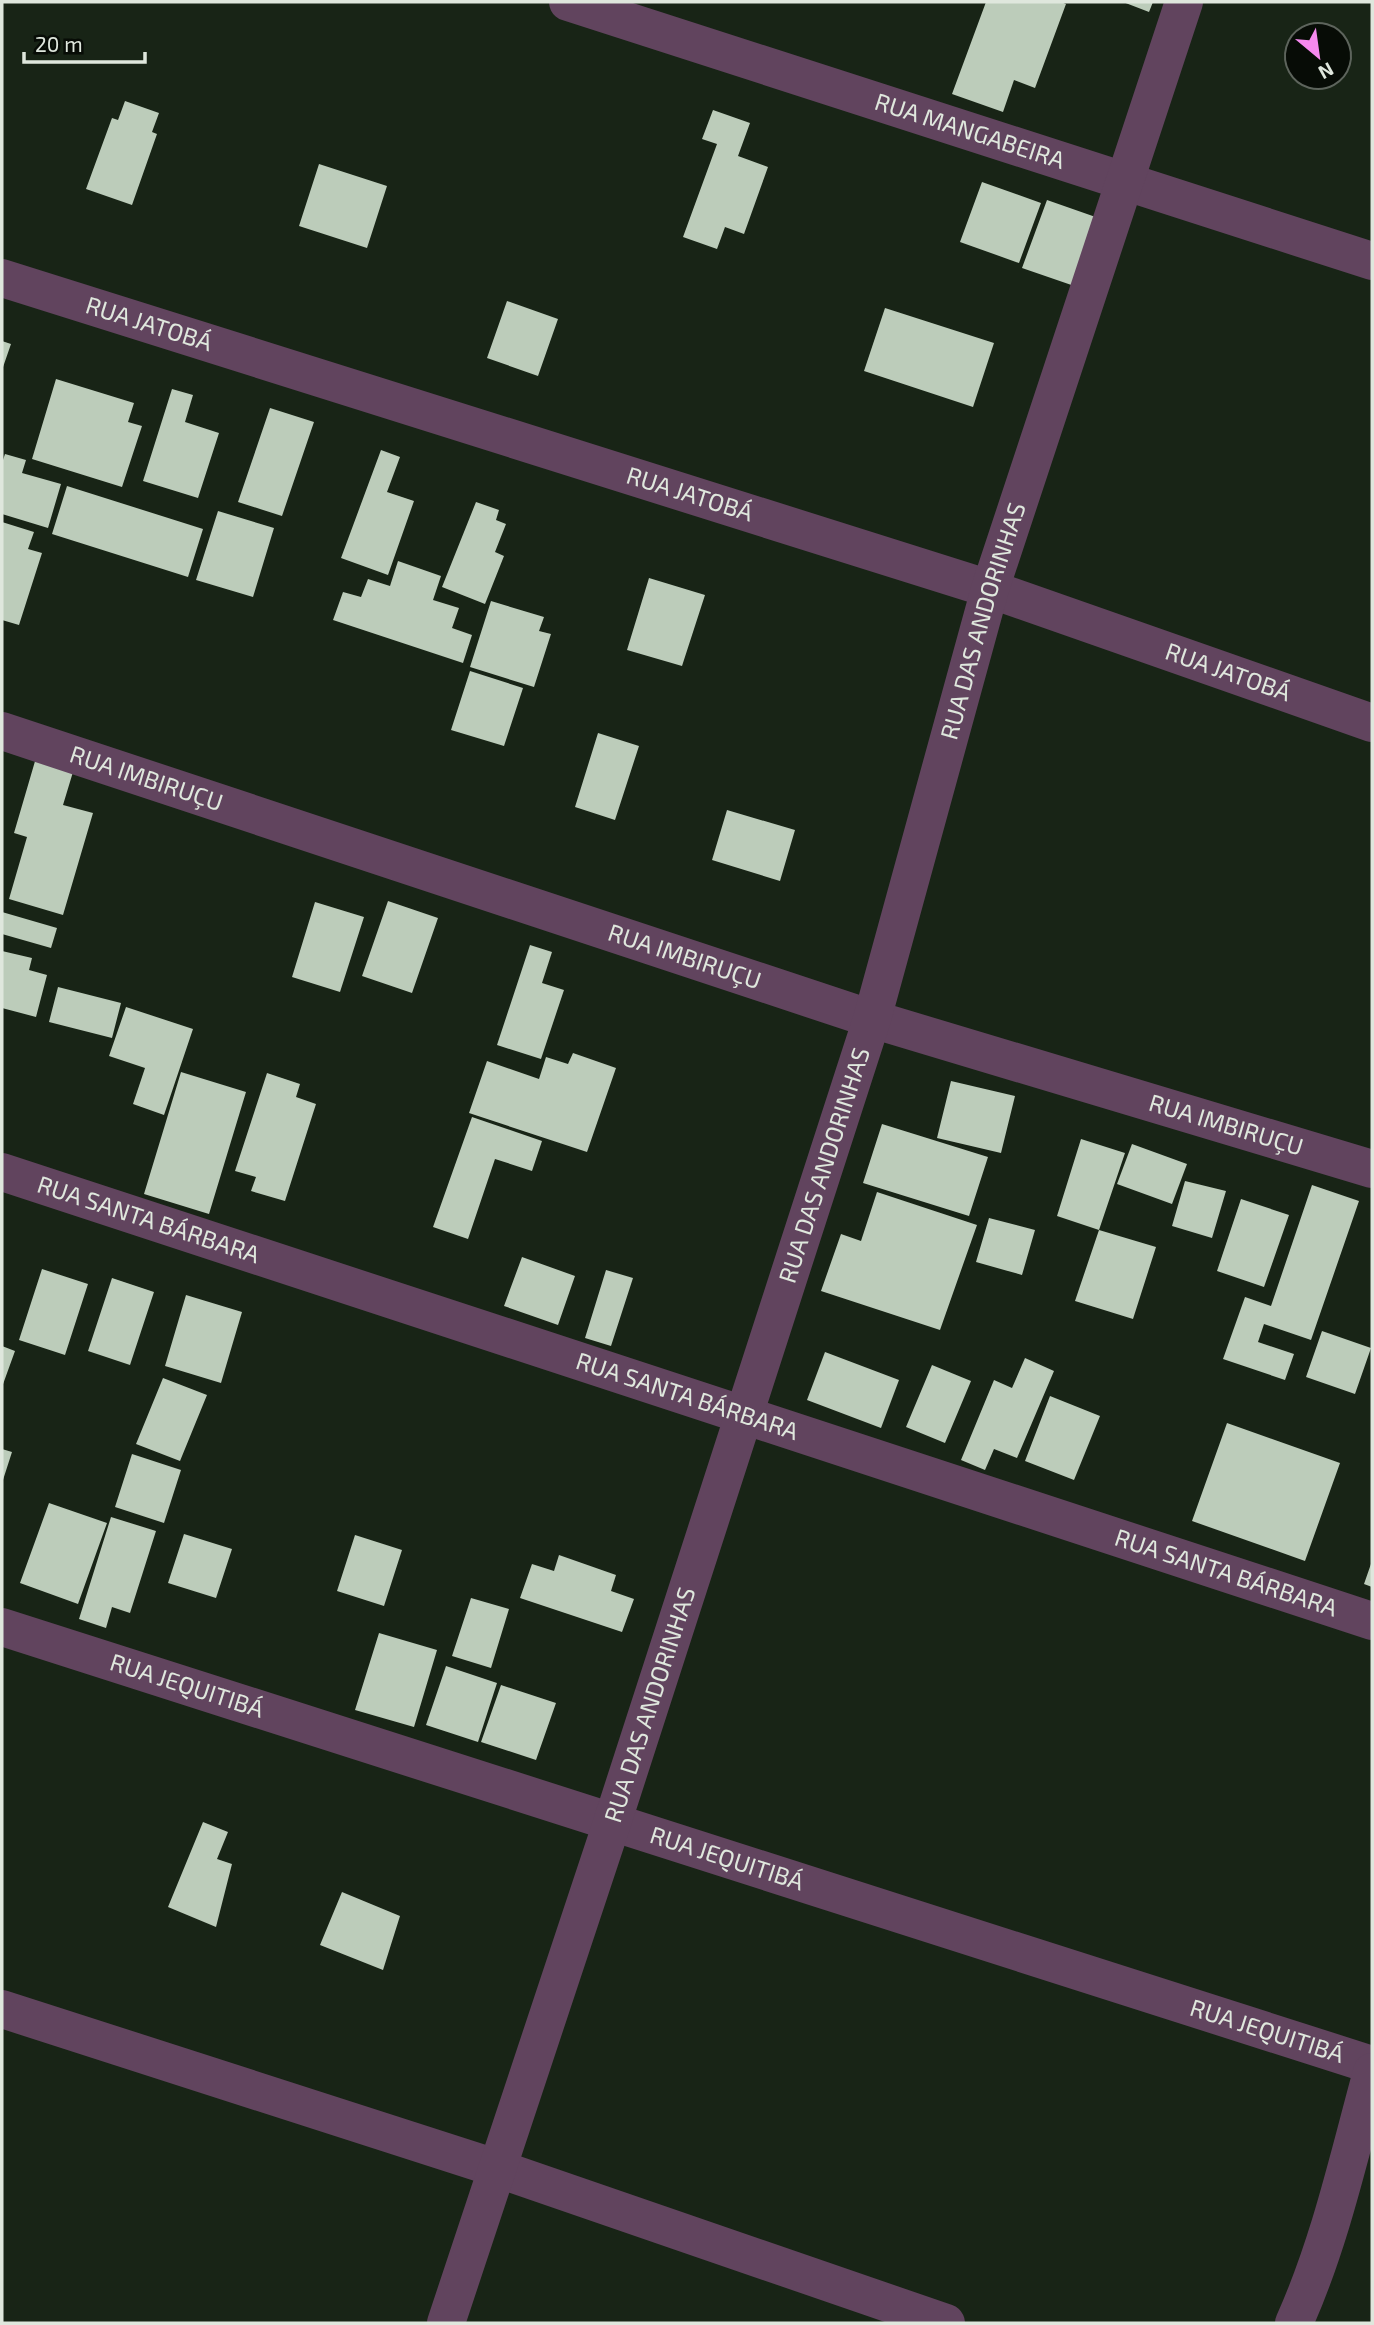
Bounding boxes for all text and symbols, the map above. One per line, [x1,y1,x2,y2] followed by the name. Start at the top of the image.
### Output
[24,21,145,65] scale bar
[1283,21,1353,91] north arrow
[35,31,83,56] text: 20 m
[1315,58,1338,85] text: N
[872,86,1069,174] street label: RUA MANGABEIRA
[82,289,216,356] street label: RUA JATOBÁ
[623,460,757,527] street label: RUA JATOBÁ
[933,498,1031,743] street label: RUA DAS ANDORINHAS
[1162,636,1295,706] street label: RUA JATOBÁ
[67,739,227,816] street label: RUA IMBIRUÇU
[605,917,765,994] street label: RUA IMBIRUÇU
[772,1043,875,1286] street label: RUA DAS ANDORINHAS
[1146,1087,1307,1161] street label: RUA IMBIRUÇU
[34,1169,264,1269] street label: RUA SANTA BÁRBARA
[573,1345,803,1445] street label: RUA SANTA BÁRBARA
[1112,1522,1341,1622] street label: RUA SANTA BÁRBARA
[597,1583,700,1826] street label: RUA DAS ANDORINHAS
[107,1646,268,1723] street label: RUA JEQUITIBÁ
[647,1819,808,1895] street label: RUA JEQUITIBÁ
[1187,1992,1348,2068] street label: RUA JEQUITIBÁ

